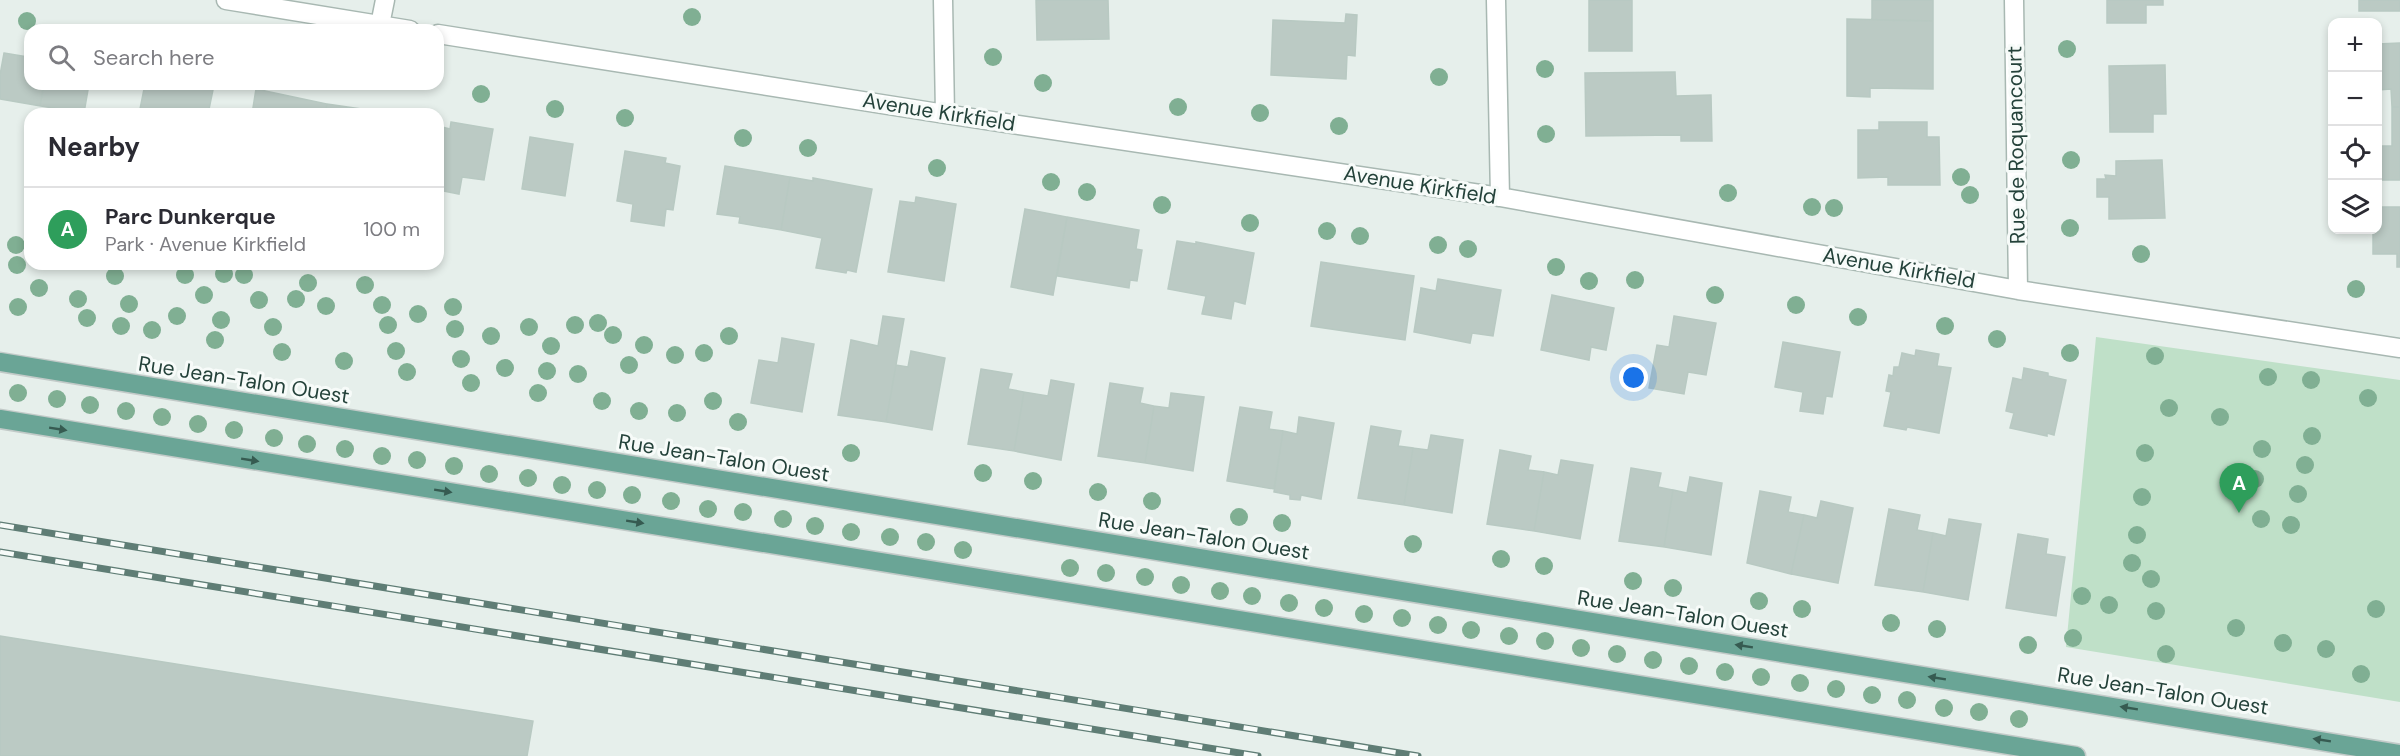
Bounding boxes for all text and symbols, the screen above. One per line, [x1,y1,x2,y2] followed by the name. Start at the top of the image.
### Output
[2328,18,2382,234] map controls
[2328,18,2382,72] button: +
[24,24,444,90] search box
[45,41,78,74] icon: search
[93,43,214,72] text: Search here
[2000,46,2032,244] street label: Rue de Roquancourt
[2328,72,2382,126] button: −
[861,86,1017,138] street label: Avenue Kirkfield
[2328,126,2382,180] button: locate
[48,130,140,164] text: Nearby
[1342,159,1498,211] street label: Avenue Kirkfield
[2328,180,2382,234] button: layers
[105,202,276,231] text: Parc Dunkerque
[60,216,75,242] text: A
[363,216,420,242] text: 100 m
[105,231,306,257] text: Park · Avenue Kirkfield
[1821,241,1977,295] street label: Avenue Kirkfield
[137,349,351,411] street label: Rue Jean-Talon Ouest
[1619,363,1648,392] your location
[48,424,67,433] one-way arrow
[617,427,831,489] street label: Rue Jean-Talon Ouest
[241,456,260,465] one-way arrow
[2220,464,2258,513] pin: A
[433,487,452,496] one-way arrow
[1097,505,1311,567] street label: Rue Jean-Talon Ouest
[626,518,645,527] one-way arrow
[1576,583,1790,645] street label: Rue Jean-Talon Ouest
[1735,642,1754,651] one-way arrow
[2056,660,2270,722] street label: Rue Jean-Talon Ouest
[1927,673,1946,682] one-way arrow
[2120,704,2139,713] one-way arrow
[2312,736,2331,745] one-way arrow

